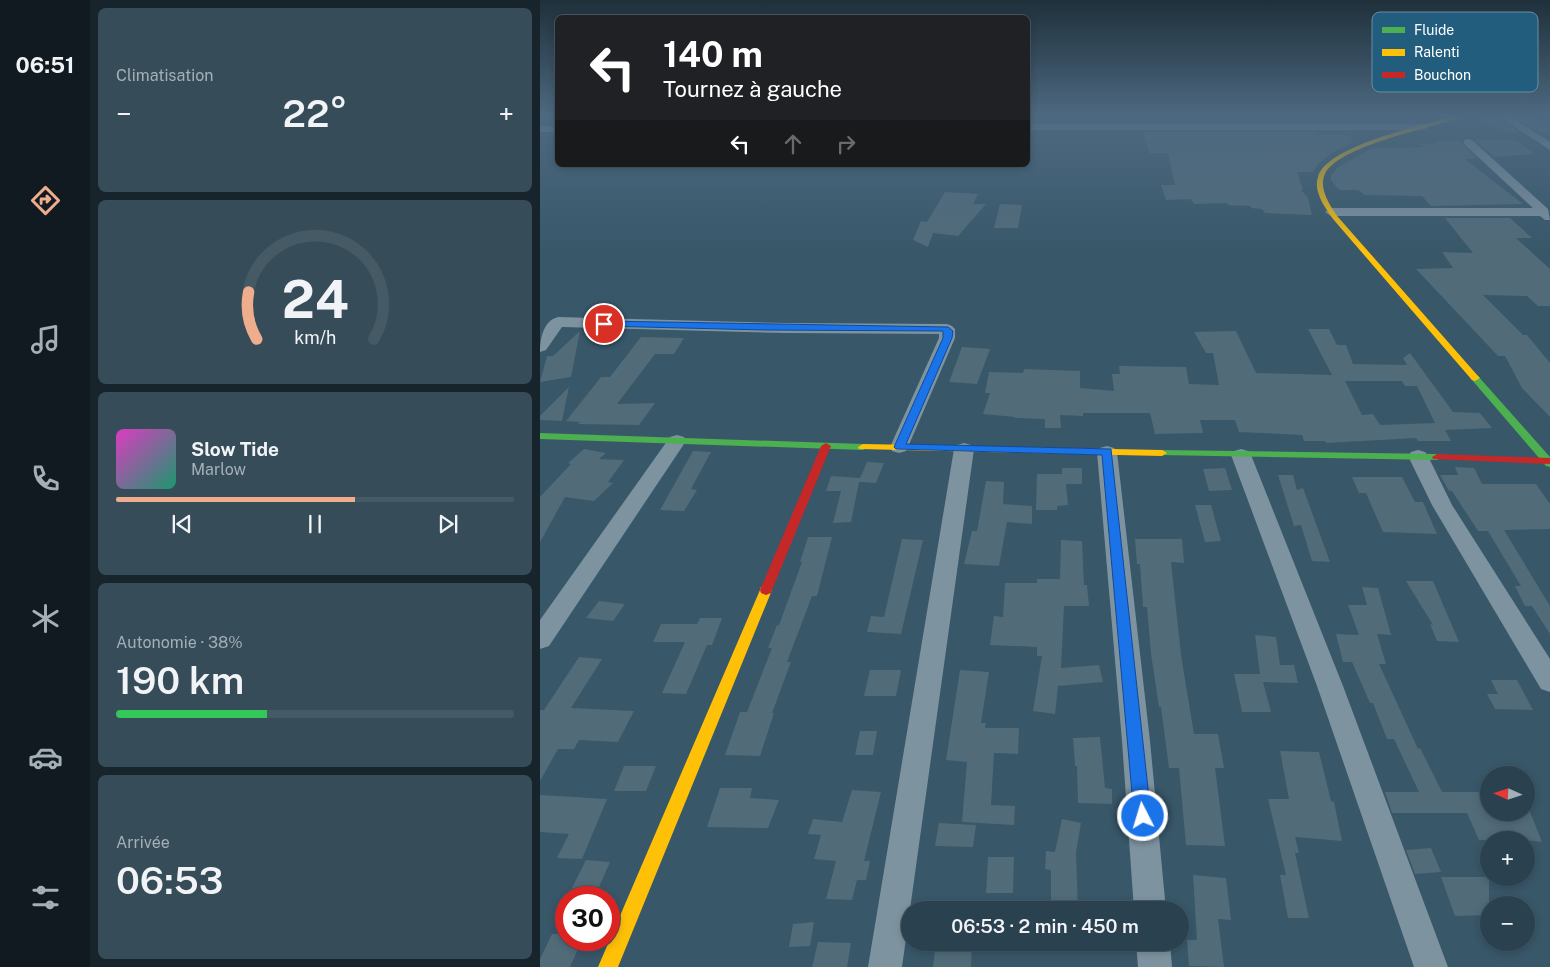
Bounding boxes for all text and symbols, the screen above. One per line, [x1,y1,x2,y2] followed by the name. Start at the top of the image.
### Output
[1372,12,1538,92] legend
[1414,22,1454,38] text: Fluide
[663,34,763,75] text: 140 m
[580,35,645,100] icon: left
[1414,44,1460,60] text: Ralenti
[16,52,74,78] text: 06:51
[116,66,213,85] text: Climatisation
[1414,67,1471,83] text: Bouchon
[663,76,842,102] text: Tournez à gauche
[283,91,347,136] text: 22°
[116,97,132,130] text: −
[498,97,514,130] text: +
[726,130,754,158] icon: left
[779,130,807,158] icon: ahead
[832,130,860,158] icon: right
[28,183,63,218] icon: directions
[281,269,349,330] text: 24
[583,303,625,345] pin
[590,310,618,338] icon: arrive
[28,322,63,357] icon: music
[294,327,336,348] text: km/h
[191,438,279,460] text: Slow Tide
[191,460,246,479] text: Marlow
[28,461,63,496] icon: phone
[168,510,196,538] icon: previous
[301,510,329,538] icon: pause
[434,510,462,538] icon: next
[28,601,63,636] icon: climate
[116,633,243,652] text: Autonomie · 38%
[116,658,244,703] text: 190 km
[28,740,63,775] icon: car
[1480,766,1535,821] north arrow
[1480,766,1535,951] map controls
[1116,789,1168,841] position arrow
[1480,831,1535,886] button: +
[116,833,170,852] text: Arrivée
[116,858,223,903] text: 06:53
[28,880,63,915] icon: filters
[555,886,620,951] speed limit sign: 30
[1480,896,1535,951] button: −
[951,915,1139,937] text: 06:53 · 2 min · 450 m

